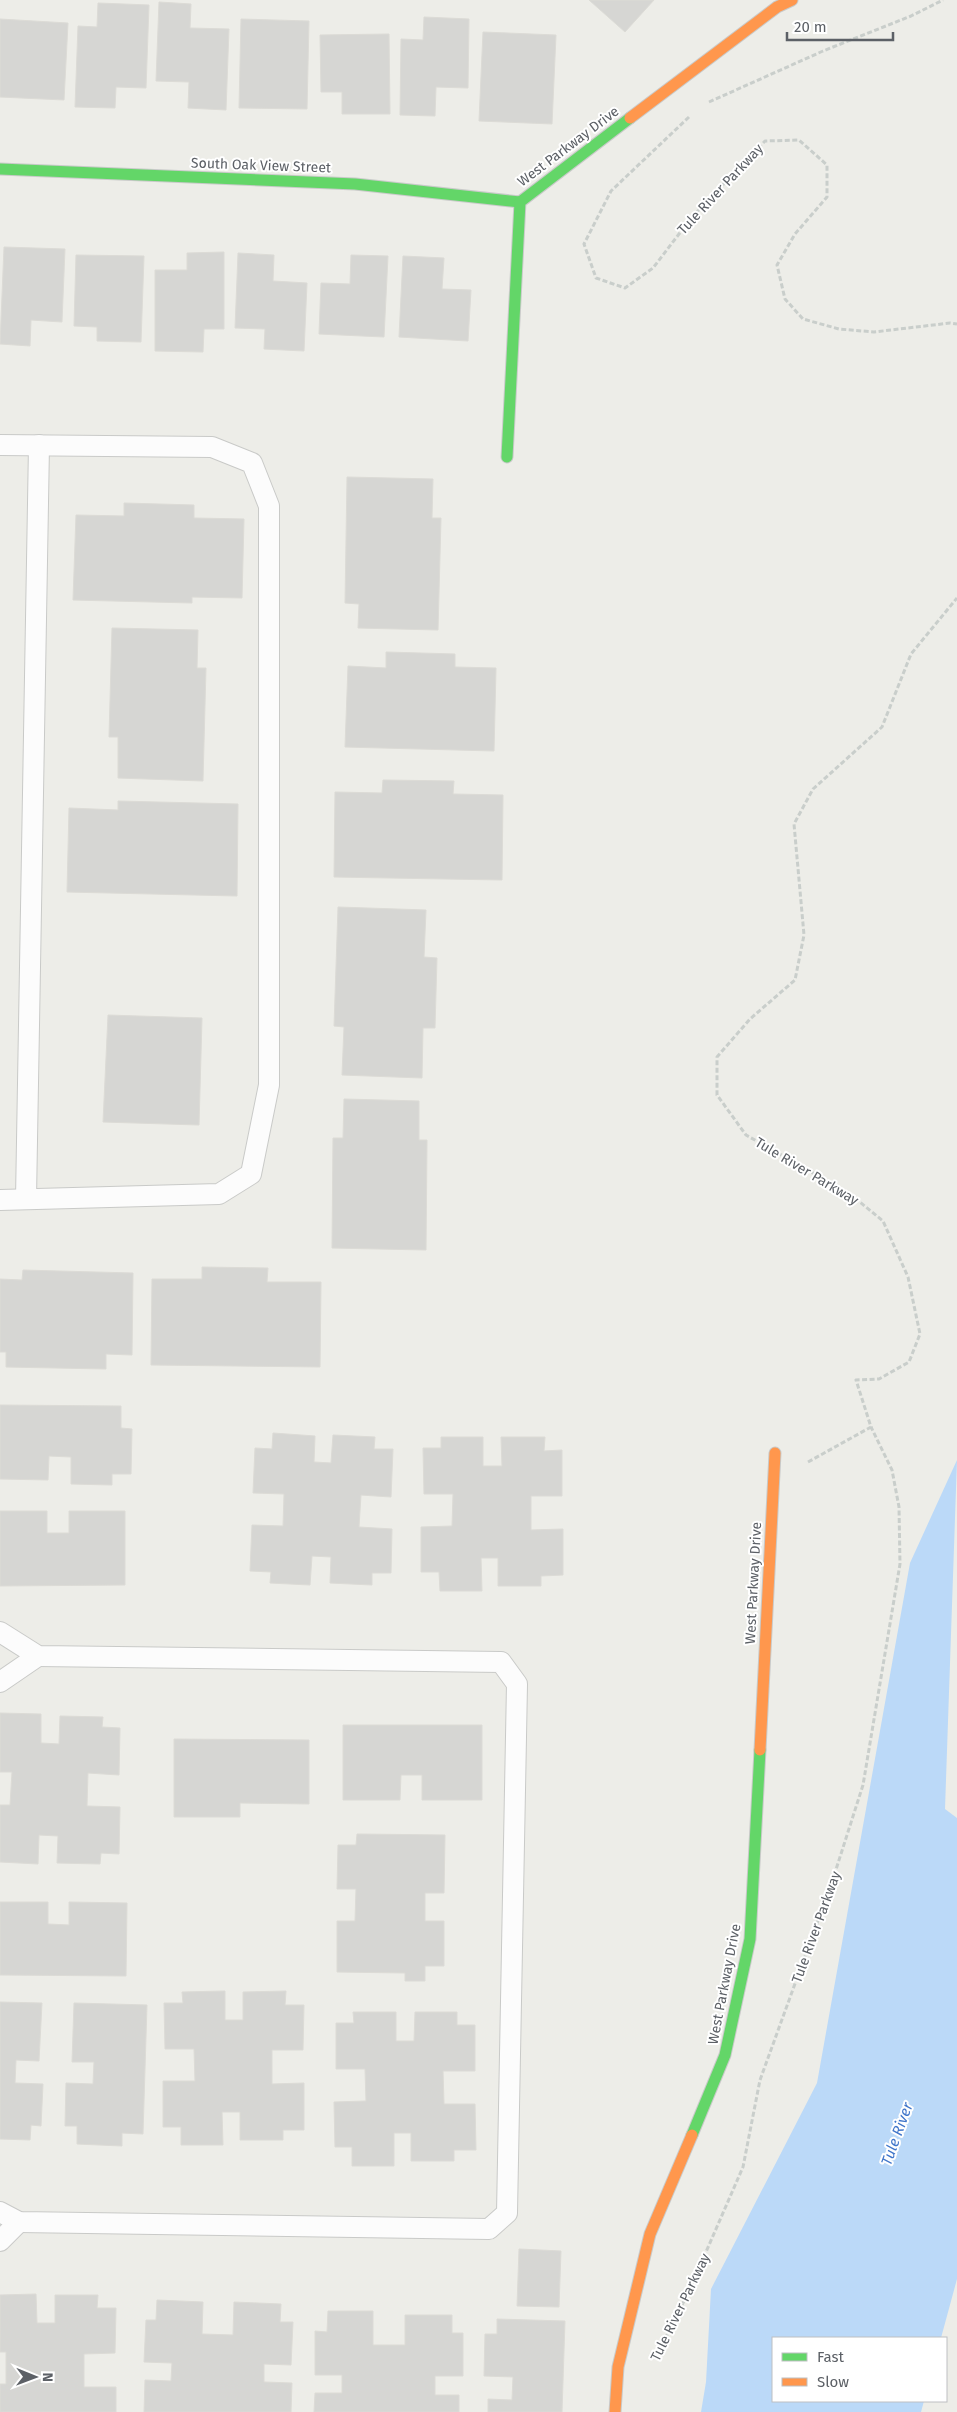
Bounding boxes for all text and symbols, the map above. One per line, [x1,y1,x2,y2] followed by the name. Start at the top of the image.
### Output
[787,10,893,42] scale bar
[794,18,827,36] text: 20 m
[514,103,622,190] street label: West Parkway Drive
[674,140,767,238] street label: Tule River Parkway
[191,155,332,176] street label: South Oak View Street
[752,1134,862,1209] street label: Tule River Parkway
[742,1521,765,1645] street label: West Parkway Drive
[788,1869,845,1985] street label: Tule River Parkway
[704,1922,745,2046] street label: West Parkway Drive
[877,2099,917,2168] water label: Tule River
[647,2250,714,2364] street label: Tule River Parkway
[772,2337,947,2402] legend
[817,2348,844,2366] text: Fast
[10,2352,60,2402] north arrow
[39,2372,56,2382] text: N
[817,2373,849,2391] text: Slow

